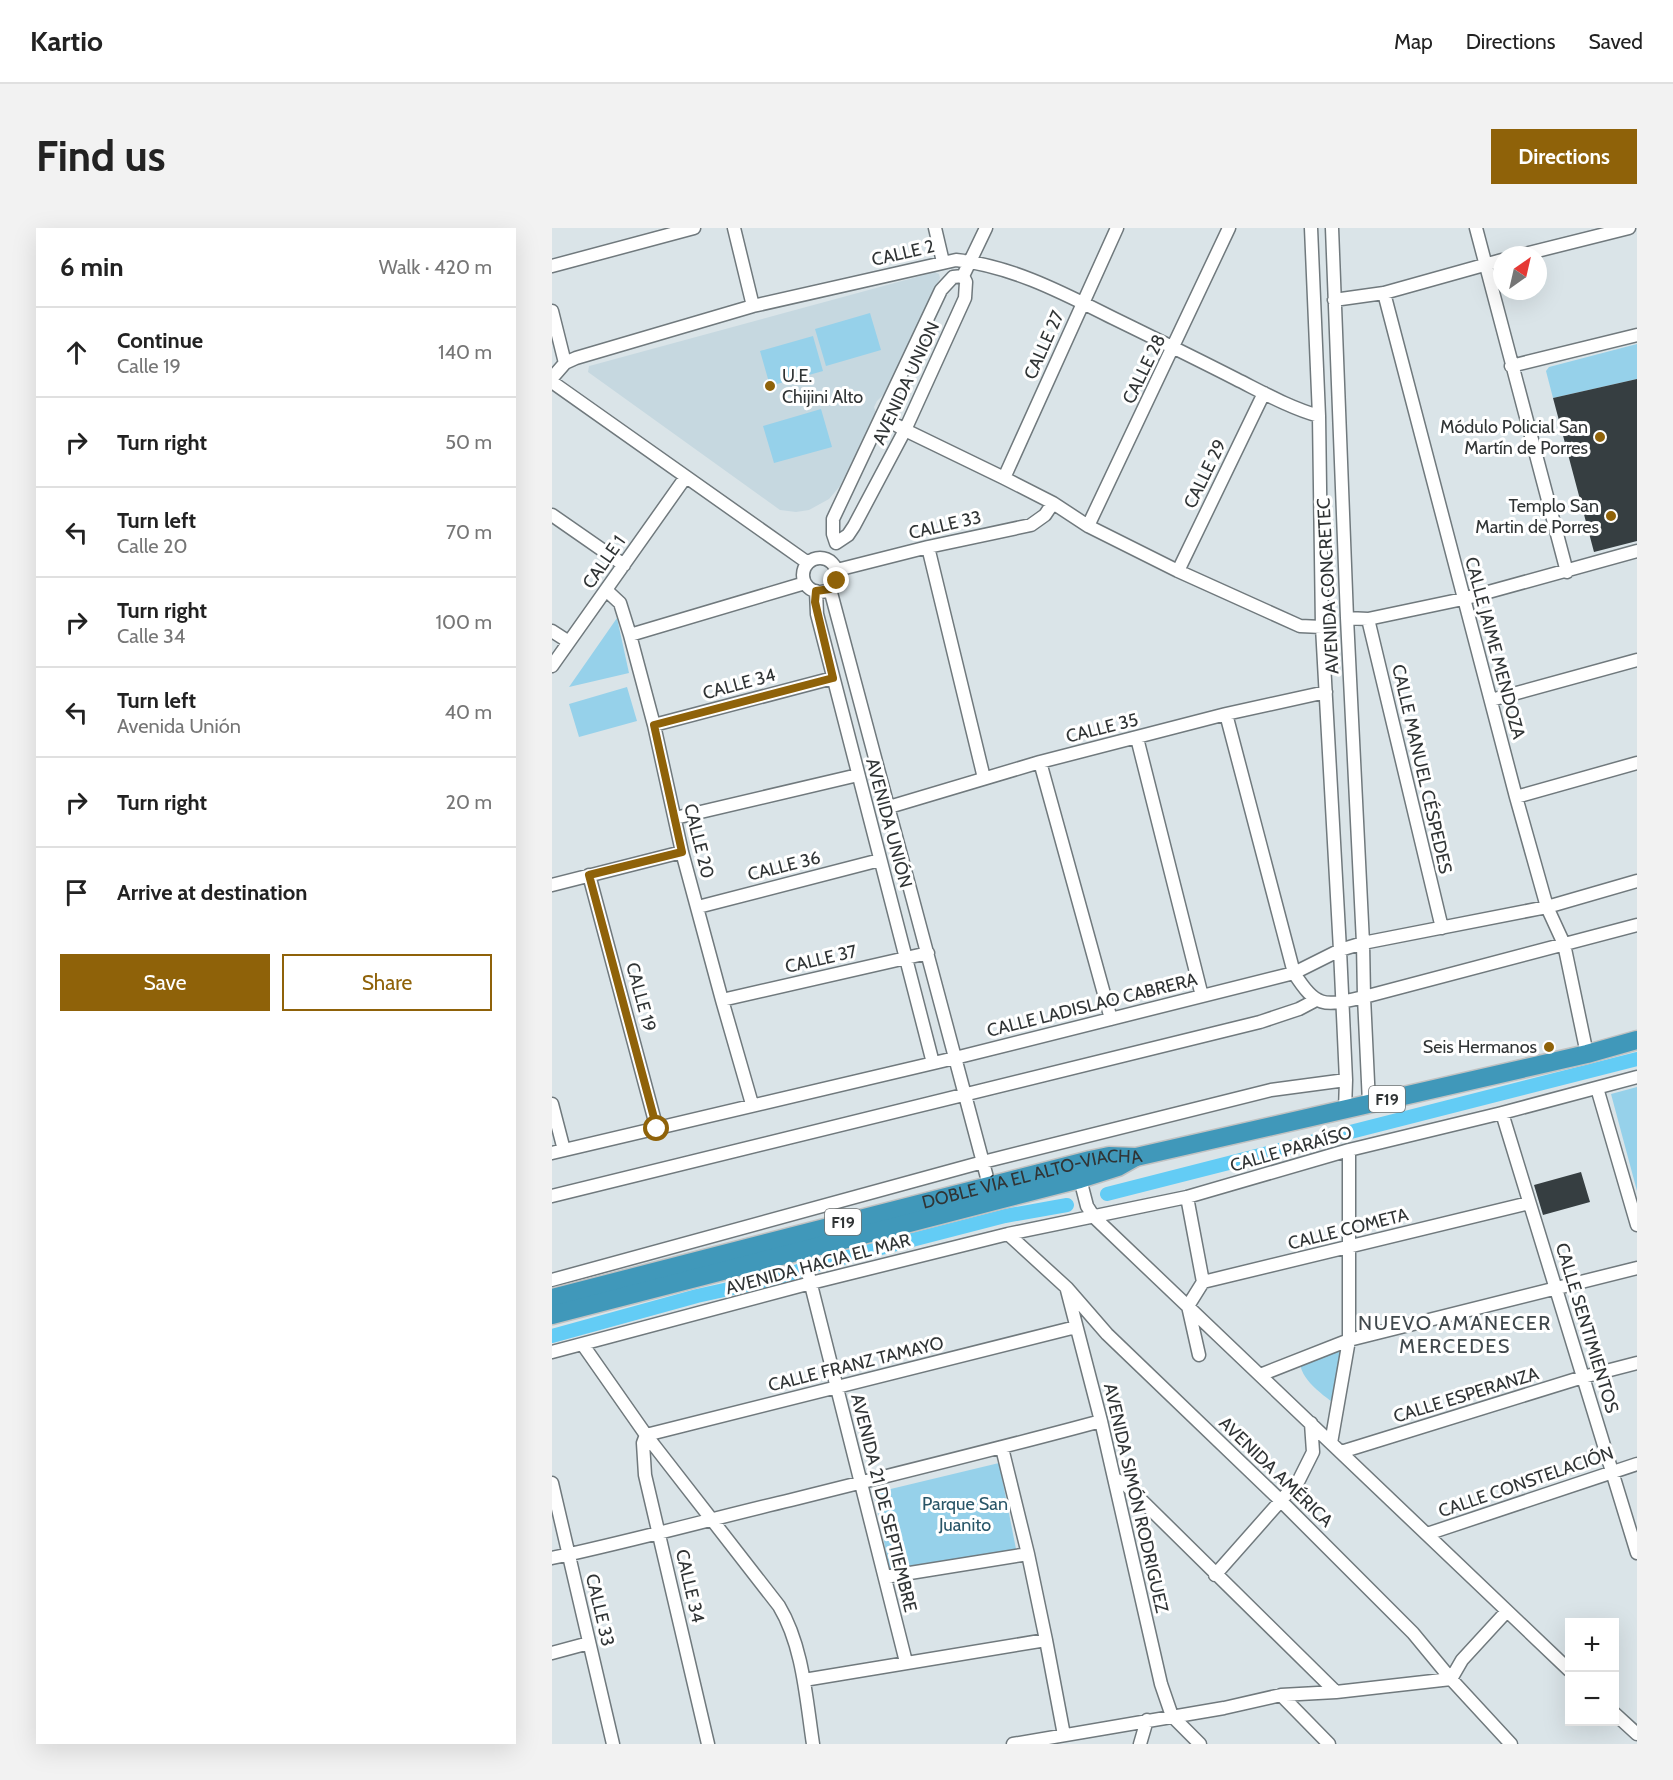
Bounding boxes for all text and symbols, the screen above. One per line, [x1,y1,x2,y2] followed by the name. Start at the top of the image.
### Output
[30,24,103,58] text: Kartio
[1394,29,1433,54] text: Map
[1466,29,1555,54] text: Directions
[1588,29,1643,54] text: Saved
[1491,129,1637,184] button: Directions
[36,130,165,182] text: Find us
[870,235,936,271] street label: CALLE 2
[1493,246,1547,300] north arrow
[60,251,124,283] text: 6 min
[379,255,492,279] text: Walk · 420 m
[1019,307,1069,383] street label: CALLE 27
[868,318,944,448] street label: AVENIDA UNION
[117,327,203,354] text: Continue
[1118,331,1170,407] street label: CALLE 28
[60,336,93,369] icon: ahead
[438,340,492,364] text: 140 m
[117,354,181,378] text: Calle 19
[782,365,863,408] place label: U.E. Chijini Alto
[763,379,777,393] marker: U.E. Chijini Alto
[1440,416,1588,459] place label: Módulo Policial San Martín de Porres
[60,426,93,459] icon: right
[117,429,207,456] text: Turn right
[445,430,492,454] text: 50 m
[1593,430,1607,444] marker: Módulo Policial San Martín de Porres
[1179,436,1231,512] street label: CALLE 29
[1475,495,1599,538] place label: Templo San Martin de Porres
[1312,497,1344,675] street label: AVENIDA CONCRETEC
[907,506,983,544] street label: CALLE 33
[117,507,196,534] text: Turn left
[1604,509,1618,523] marker: Templo San Martin de Porres
[60,516,93,549] icon: left
[446,520,492,544] text: 70 m
[578,531,630,593] street label: CALLE 1
[117,534,187,558] text: Calle 20
[1460,554,1530,742] street label: CALLE JAIME MENDOZA
[823,567,849,593] route end
[117,597,207,624] text: Turn right
[60,606,93,639] icon: right
[436,610,492,634] text: 100 m
[117,624,185,648] text: Calle 34
[1387,662,1457,876] street label: CALLE MANUEL CÉSPEDES
[700,664,778,704] street label: CALLE 34
[117,687,196,714] text: Turn left
[60,696,93,729] icon: left
[444,700,492,724] text: 40 m
[1064,708,1140,748] street label: CALLE 35
[117,714,241,738] text: Avenida Unión
[861,756,917,890] street label: AVENIDA UNIÓN
[60,786,93,819] icon: right
[117,789,207,816] text: Turn right
[446,790,492,814] text: 20 m
[679,801,719,881] street label: CALLE 20
[745,846,823,886] street label: CALLE 36
[60,876,93,909] icon: arrive
[117,879,307,906] text: Arrive at destination
[783,940,859,978] street label: CALLE 37
[60,954,270,1011] button: Save
[282,954,492,1011] button: Share
[621,960,661,1034] street label: CALLE 19
[985,968,1199,1042] street label: CALLE LADISLAO CABRERA
[1423,1036,1537,1058] place label: Seis Hermanos
[1542,1040,1556,1054] marker: Seis Hermanos
[1369,1086,1405,1112] road number: F19
[643,1115,669,1141] route start
[1227,1121,1355,1177] street label: CALLE PARAÍSO
[920,1145,1144,1214] street label: DOBLE VÍA EL ALTO-VIACHA
[1286,1203,1410,1255] street label: CALLE COMETA
[825,1209,861,1235] road number: F19
[723,1229,913,1299] street label: AVENIDA HACIA EL MAR
[1551,1240,1623,1416] street label: CALLE SENTIMIENTOS
[1358,1311,1552,1358] district label: NUEVO AMANECER MERCEDES
[766,1332,946,1396] street label: CALLE FRANZ TAMAYO
[1391,1362,1541,1428] street label: CALLE ESPERANZA
[1099,1381,1173,1615] street label: AVENIDA SIMÓN RODRIGUEZ
[846,1392,922,1614] street label: AVENIDA 21 DE SEPTIEMBRE
[1215,1412,1337,1532] street label: AVENIDA AMÉRICA
[1436,1442,1616,1522] street label: CALLE CONSTELACIÓN
[922,1493,1008,1536] park label: Parque San Juanito
[671,1547,709,1625] street label: CALLE 34
[581,1572,619,1648] street label: CALLE 33
[1565,1618,1619,1726] map controls
[1565,1618,1619,1672] button: +
[1565,1672,1619,1726] button: −

